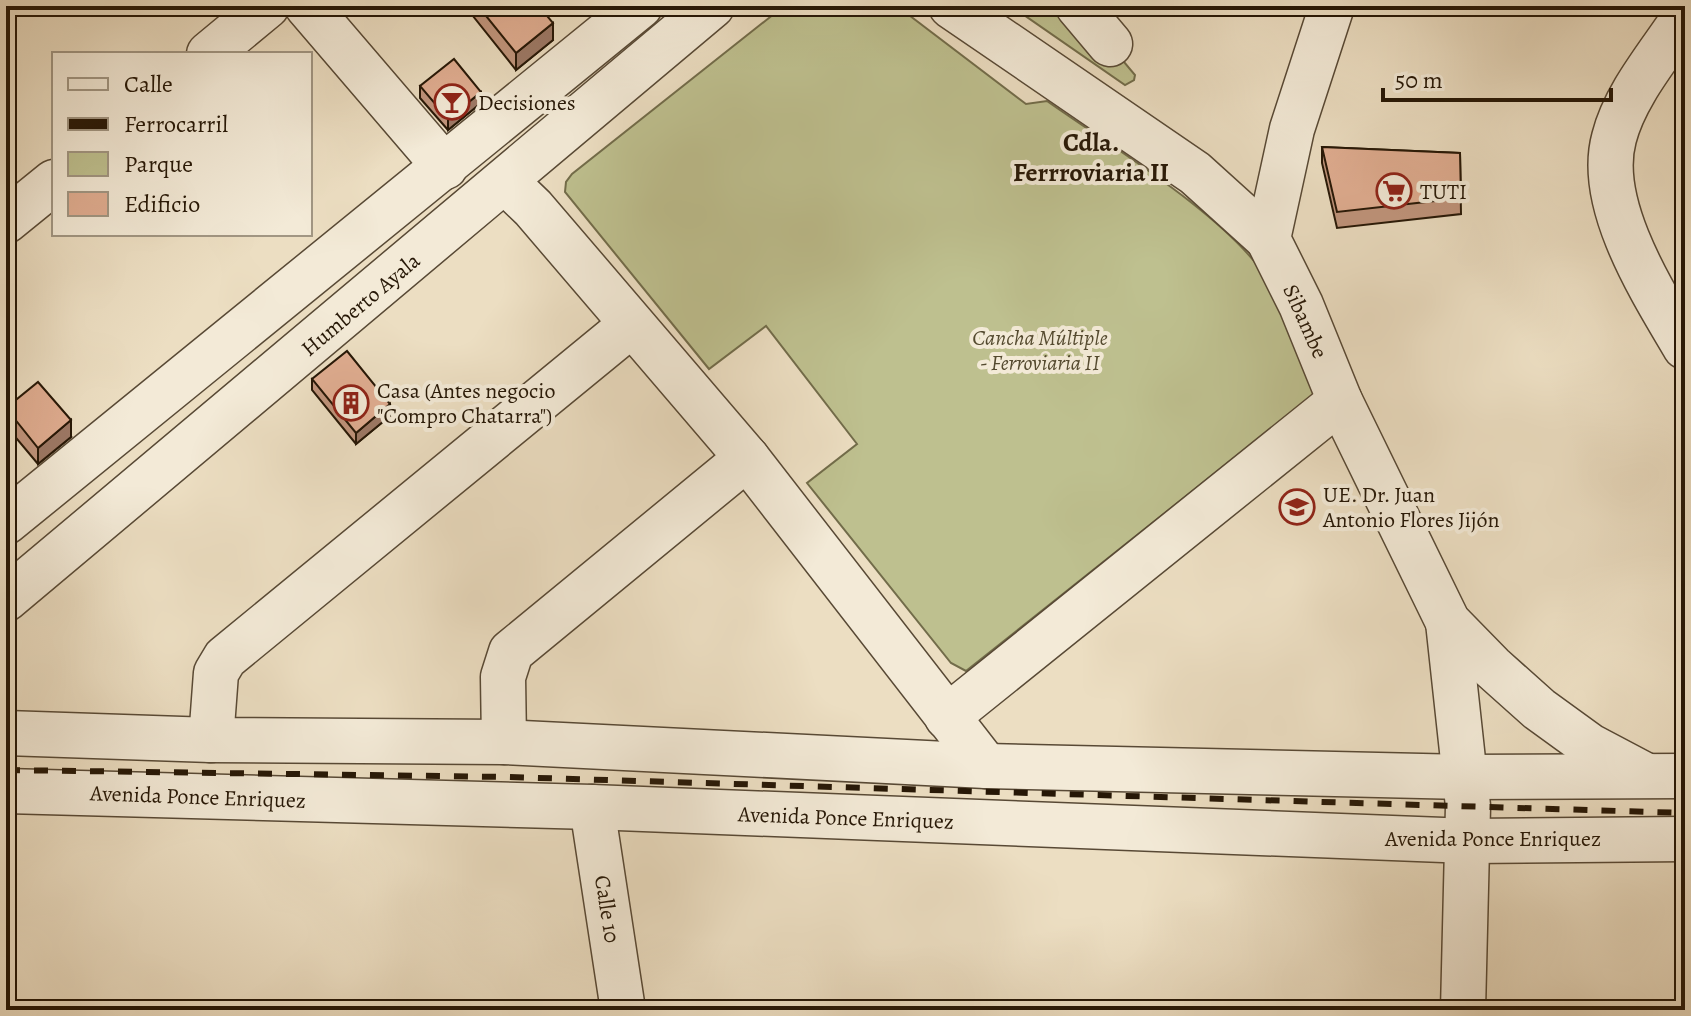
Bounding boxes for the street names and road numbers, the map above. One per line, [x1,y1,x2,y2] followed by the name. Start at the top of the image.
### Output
[295,246,427,363] street label: Humberto Ayala
[1275,279,1335,363] street label: Sibambe
[89,778,306,816] street label: Avenida Ponce Enriquez
[737,799,954,837] street label: Avenida Ponce Enriquez
[1384,824,1601,854] street label: Avenida Ponce Enriquez
[587,873,627,945] street label: Calle 10

